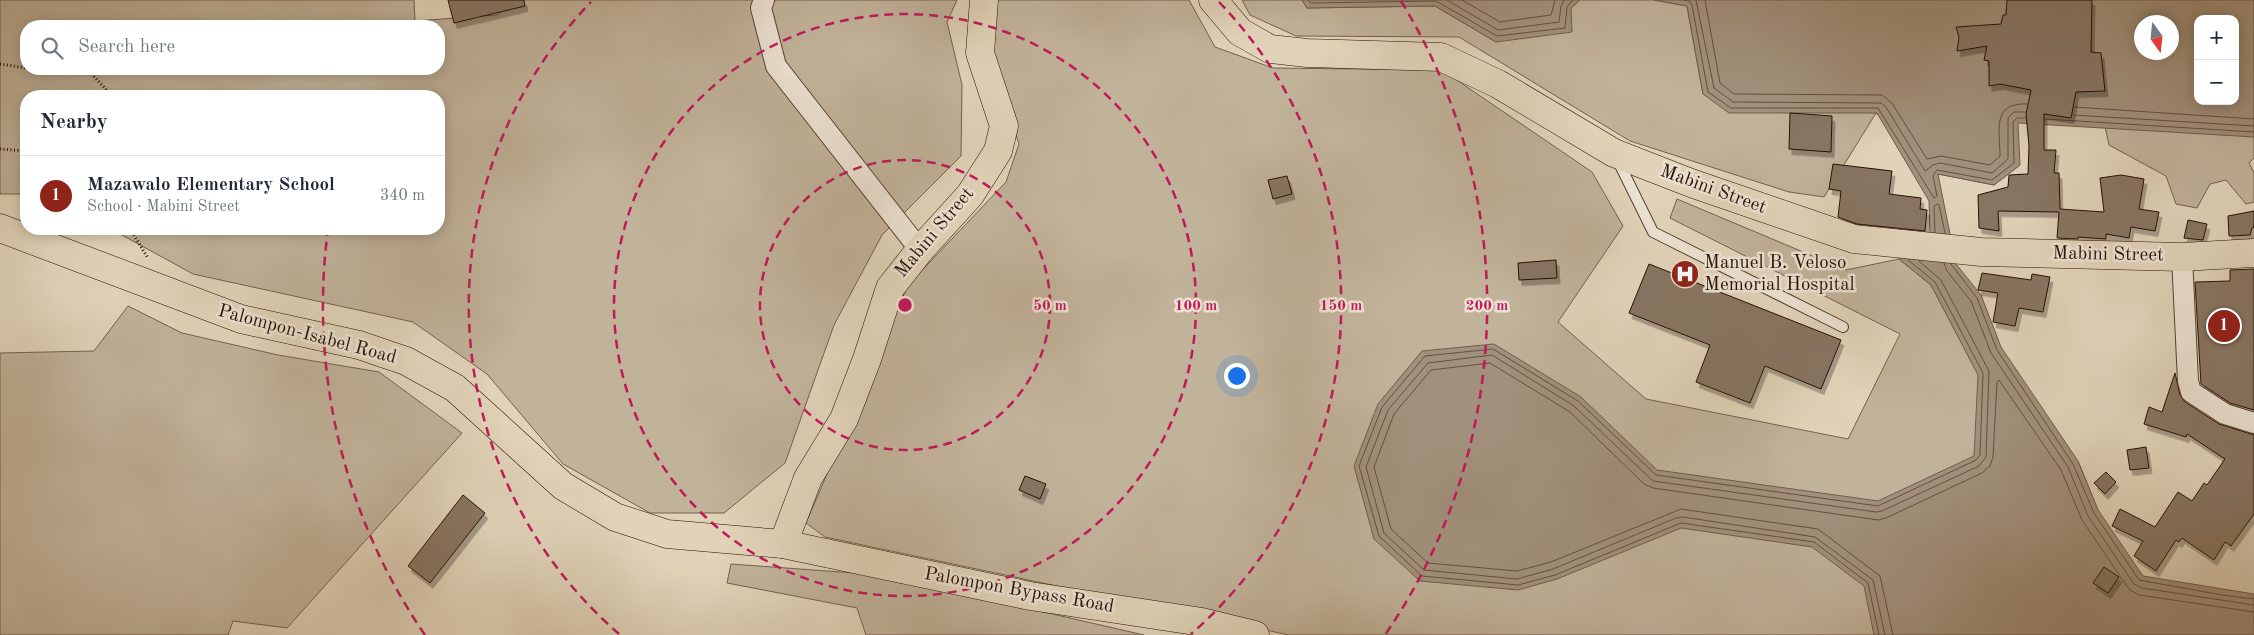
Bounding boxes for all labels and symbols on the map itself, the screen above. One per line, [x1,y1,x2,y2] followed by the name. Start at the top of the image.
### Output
[2134,15,2179,60] north arrow
[1657,162,1769,218] street label: Mabini Street
[892,184,978,282] street label: Mabini Street
[2052,245,2164,265] street label: Mabini Street
[1704,254,1855,295] place label: Manuel B. Veloso Memorial Hospital
[1670,259,1700,289] hospital icon: Manuel B. Veloso Memorial Hospital
[896,296,914,314] centre of rings
[1033,299,1067,314] text: 50 m
[1175,299,1217,314] text: 100 m
[1320,299,1362,314] text: 150 m
[1466,299,1508,314] text: 200 m
[216,302,398,368] street label: Palompon-Isabel Road
[2208,307,2240,345] pin: 1
[1224,363,1250,389] your location
[923,565,1116,617] street label: Palompon Bypass Road

